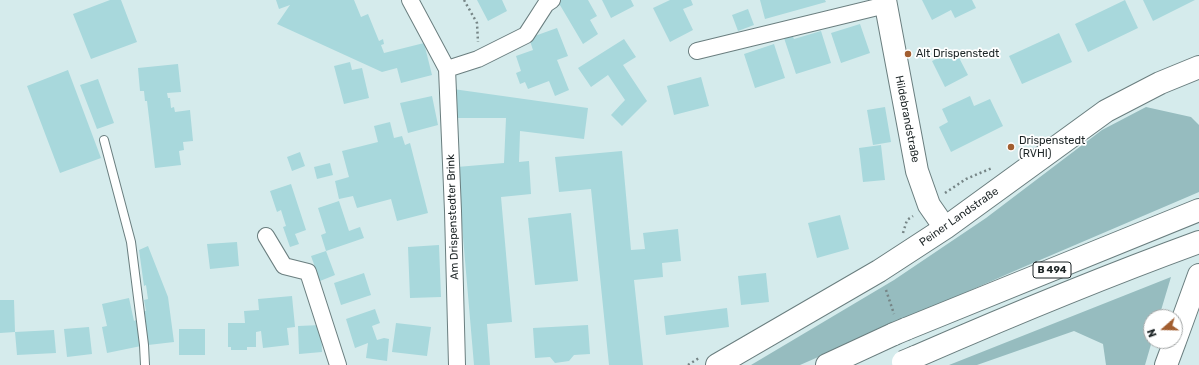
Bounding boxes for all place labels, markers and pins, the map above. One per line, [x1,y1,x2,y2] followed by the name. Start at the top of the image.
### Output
[916,47,999,61] place label: Alt Drispenstedt
[903,49,913,59] marker: Alt Drispenstedt
[1019,134,1085,160] place label: Drispenstedt (RVHI)
[1006,142,1016,152] marker: Drispenstedt (RVHI)

